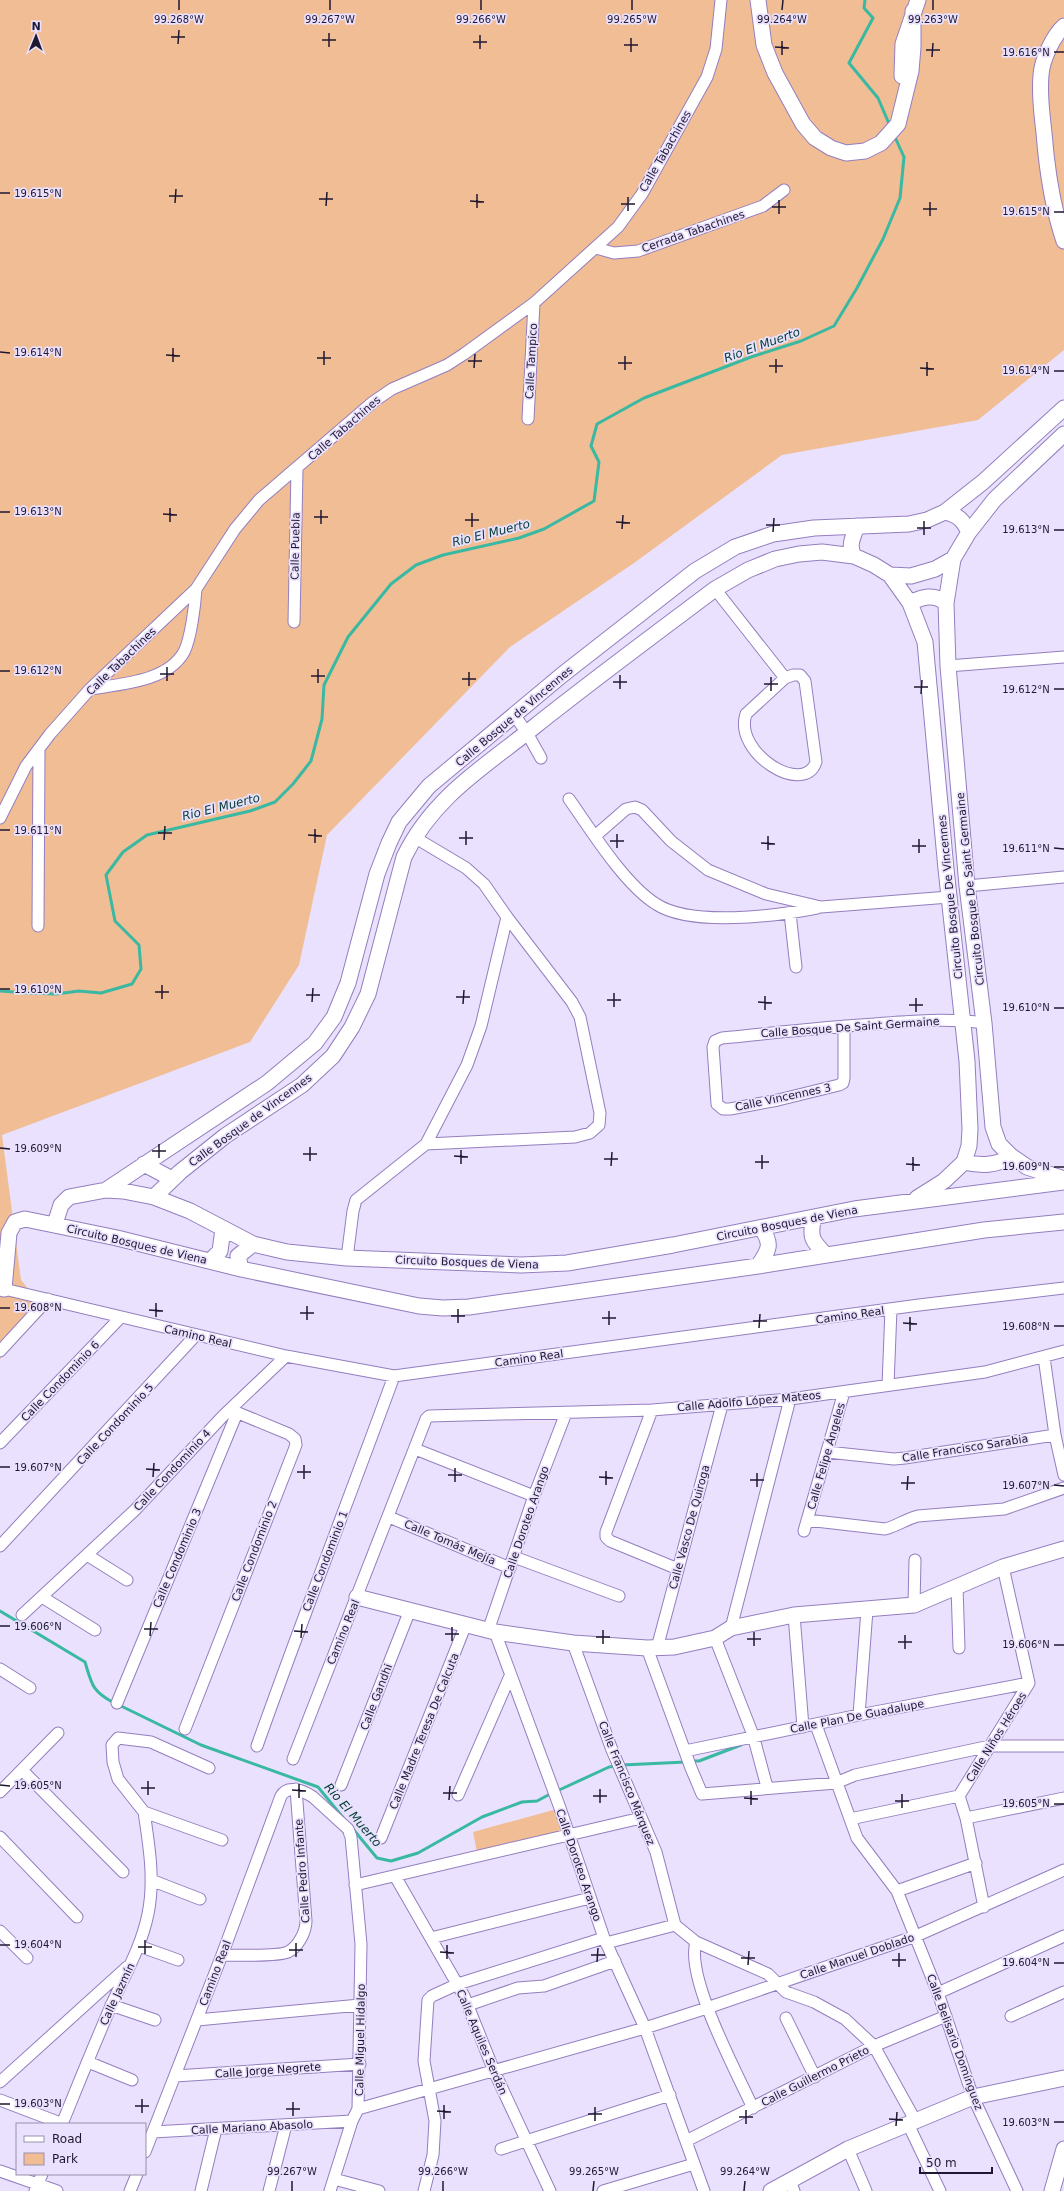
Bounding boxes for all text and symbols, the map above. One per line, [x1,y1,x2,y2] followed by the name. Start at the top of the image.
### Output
[154,14,204,25] text: 99.268°W
[305,14,355,25] text: 99.267°W
[456,14,506,25] text: 99.266°W
[607,14,657,25] text: 99.265°W
[757,14,807,25] text: 99.264°W
[908,14,958,25] text: 99.263°W
[16,16,56,56] north arrow
[31,20,41,33] text: N
[1002,47,1050,58] text: 19.616°N
[637,108,694,194] street label: Calle Tabachines
[14,188,62,199] text: 19.615°N
[1002,206,1050,217] text: 19.615°N
[640,208,747,255] street label: Cerrada Tabachines
[523,322,540,399] street label: Calle Tampico
[722,325,802,365] water label: Rio El Muerto
[14,347,62,358] text: 19.614°N
[1002,365,1050,376] text: 19.614°N
[305,393,383,463] street label: Calle Tabachines
[14,506,62,517] text: 19.613°N
[288,512,303,580] street label: Calle Puebla
[451,517,531,549] water label: Rio El Muerto
[1002,524,1050,535] text: 19.613°N
[84,625,159,698] street label: Calle Tabachines
[453,663,576,769] street label: Calle Bosque de Vincennes
[14,665,62,676] text: 19.612°N
[1002,684,1050,695] text: 19.612°N
[181,791,261,823] water label: Rio El Muerto
[954,792,987,986] street label: Circuito Bosque De Saint Germaine
[935,814,966,980] street label: Circuito Bosque De Vincennes
[14,825,62,836] text: 19.611°N
[1002,843,1050,854] text: 19.611°N
[14,984,62,995] text: 19.610°N
[1002,1002,1050,1013] text: 19.610°N
[760,1015,940,1040] street label: Calle Bosque De Saint Germaine
[186,1071,315,1169] street label: Calle Bosque de Vincennes
[734,1081,832,1114] street label: Calle Vincennes 3
[14,1143,62,1154] text: 19.609°N
[1002,1161,1050,1172] text: 19.609°N
[715,1203,859,1244] street label: Circuito Bosques de Viena
[65,1222,208,1267] street label: Circuito Bosques de Viena
[395,1253,539,1272] street label: Circuito Bosques de Viena
[14,1302,62,1313] text: 19.608°N
[815,1304,885,1327] street label: Camino Real
[1002,1321,1050,1332] text: 19.608°N
[163,1322,233,1351] street label: Camino Real
[19,1338,102,1424] street label: Calle Condominio 6
[494,1347,564,1370] street label: Camino Real
[74,1381,157,1468] street label: Calle Condominio 5
[677,1389,822,1414] street label: Calle Adolfo López Mateos
[805,1401,848,1511] street label: Calle Felipe Ángeles
[131,1427,214,1514] street label: Calle Condominio 4
[901,1432,1029,1465] street label: Calle Francisco Sarabia
[14,1462,62,1473] text: 19.607°N
[667,1463,712,1591] street label: Calle Vasco De Quiroga
[501,1464,552,1580] street label: Calle Doroteo Arango
[1002,1480,1050,1491] text: 19.607°N
[229,1499,280,1603] street label: Calle Condominio 2
[151,1506,204,1610] street label: Calle Condominio 3
[300,1509,351,1613] street label: Calle Condominio 1
[402,1517,498,1568] street label: Calle Tomás Mejía
[324,1598,362,1667] street label: Camino Real
[14,1621,62,1632] text: 19.606°N
[1002,1639,1050,1650] text: 19.606°N
[387,1651,462,1811] street label: Calle Madre Teresa De Calcuta
[358,1662,395,1732] street label: Calle Gandhi
[963,1690,1030,1785] street label: Calle Niños Héroes
[789,1697,925,1736] street label: Calle Plan De Guadalupe
[596,1719,658,1847] street label: Calle Francisco Márquez
[14,1780,62,1791] text: 19.605°N
[322,1780,384,1850] water label: Rio El Muerto
[1002,1798,1050,1809] text: 19.605°N
[553,1807,604,1923] street label: Calle Doroteo Arango
[292,1818,313,1923] street label: Calle Pedro Infante
[798,1931,916,1982] street label: Calle Manuel Doblado
[14,1939,62,1950] text: 19.604°N
[197,1939,234,2008] street label: Camino Real
[1002,1957,1050,1968] text: 19.604°N
[97,1961,138,2027] street label: Calle Jazmín
[924,1972,985,2112] street label: Calle Belisario Domínguez
[353,1983,368,2096] street label: Calle Miguel Hidalgo
[453,1988,510,2097] street label: Calle Aquiles Serdán
[759,2043,872,2109] street label: Calle Guillermo Prieto
[214,2060,322,2081] street label: Calle Jorge Negrete
[14,2098,62,2109] text: 19.603°N
[1002,2117,1050,2128] text: 19.603°N
[191,2118,314,2137] street label: Calle Mariano Abasolo
[16,2123,146,2175] legend
[52,2132,82,2146] text: Road
[920,2149,992,2175] scale bar
[52,2152,78,2166] text: Park
[926,2156,957,2170] text: 50 m
[267,2166,317,2177] text: 99.267°W
[418,2166,468,2177] text: 99.266°W
[569,2166,619,2177] text: 99.265°W
[720,2166,770,2177] text: 99.264°W

